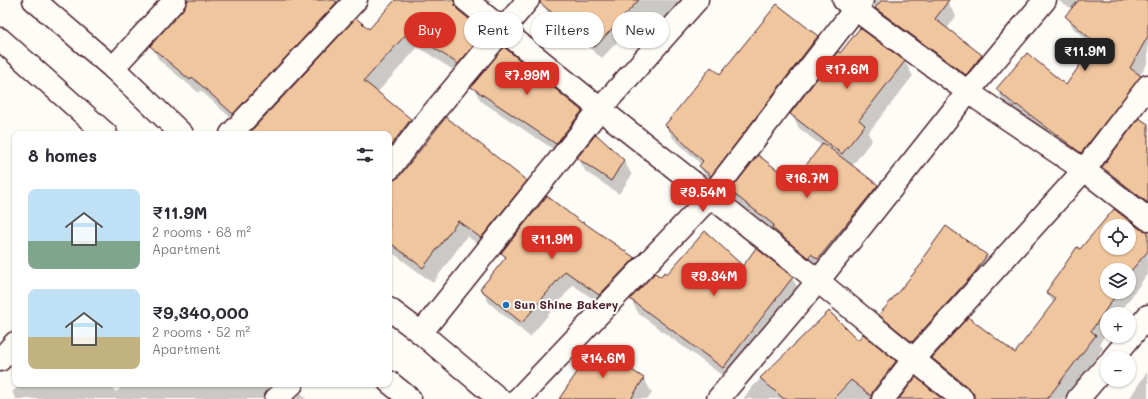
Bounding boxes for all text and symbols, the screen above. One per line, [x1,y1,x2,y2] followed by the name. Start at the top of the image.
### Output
[404,12,456,48] chip: Buy
[464,12,523,48] chip: Rent
[531,12,604,48] chip: Filters
[612,12,669,48] chip: New
[1052,38,1118,72] pin: ₹11.9M
[1064,42,1106,59] text: ₹11.9M
[814,56,880,90] pin: ₹17.6M
[825,60,869,77] text: ₹17.6M
[494,62,560,96] pin: ₹7.99M
[504,66,550,83] text: ₹7.99M
[28,144,97,166] text: 8 homes
[354,144,376,166] icon: filters
[774,165,840,199] pin: ₹16.7M
[785,169,829,186] text: ₹16.7M
[670,179,736,213] pin: ₹9.54M
[680,183,726,200] text: ₹9.54M
[152,201,208,223] text: ₹11.9M
[60,205,108,253] icon: home
[1100,219,1136,387] map controls
[1100,219,1136,255] button: locate
[152,223,251,240] text: 2 rooms · 68 m²
[519,226,585,260] pin: ₹11.9M
[531,230,573,247] text: ₹11.9M
[152,240,221,257] text: Apartment
[681,263,747,297] pin: ₹9.34M
[1100,263,1136,299] button: layers
[691,267,737,284] text: ₹9.34M
[514,296,619,312] place label: Sun Shine Bakery
[501,300,511,310] marker: Sun Shine Bakery
[152,301,249,323] text: ₹9,340,000
[60,305,108,353] icon: home
[1100,307,1136,343] button: +
[152,323,250,340] text: 2 rooms · 52 m²
[152,340,221,357] text: Apartment
[570,345,636,379] pin: ₹14.6M
[581,349,626,366] text: ₹14.6M
[1100,351,1136,387] button: −

